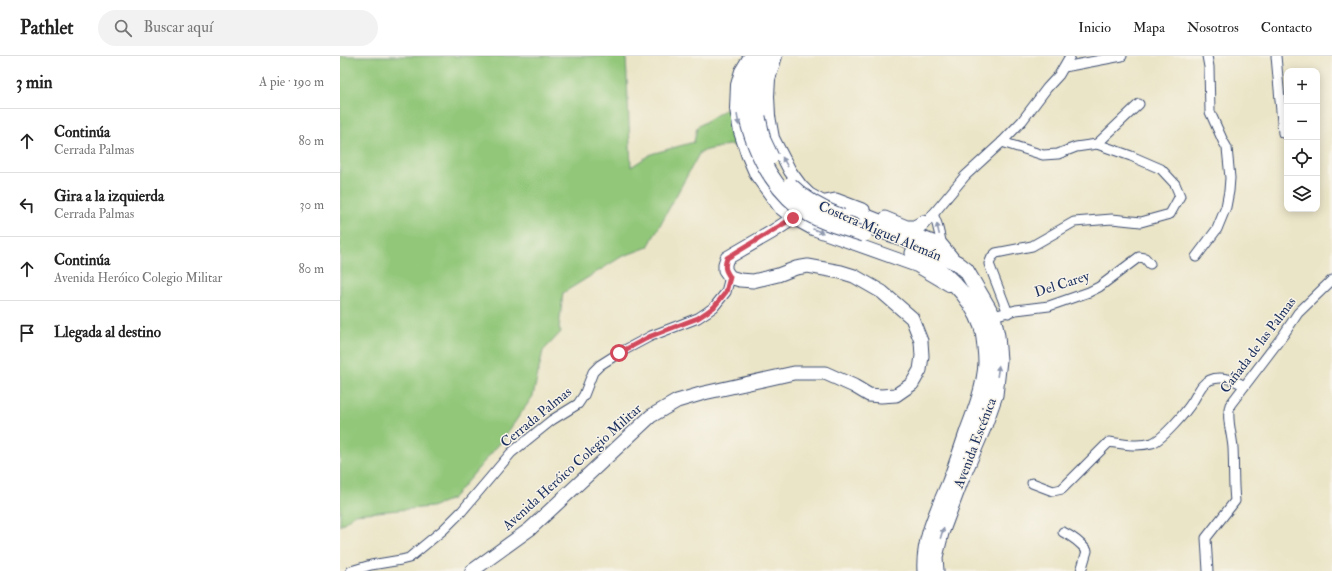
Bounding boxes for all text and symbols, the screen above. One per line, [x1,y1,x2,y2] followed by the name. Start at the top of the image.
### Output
[98,10,378,46] search box
[20,16,74,40] text: Pathlet
[112,17,134,39] icon: search
[144,18,213,37] text: Buscar aquí
[1078,19,1111,36] text: Inicio
[1133,19,1165,36] text: Mapa
[1187,19,1239,36] text: Nosotros
[1261,19,1312,36] text: Contacto
[1284,68,1320,212] map controls
[1284,68,1320,104] button: +
[16,72,53,93] text: 3 min
[259,74,324,90] text: A pie · 190 m
[1284,104,1320,140] button: −
[735,114,741,126] one-way arrow
[54,123,110,142] text: Continúa
[16,130,38,152] icon: ahead
[298,133,324,149] text: 80 m
[1284,140,1320,176] button: locate
[54,142,134,158] text: Cerrada Palmas
[781,156,788,168] one-way arrow
[1284,176,1320,212] button: layers
[54,187,164,206] text: Gira a la izquierda
[16,194,38,216] icon: left
[300,197,324,213] text: 30 m
[816,197,944,265] street label: Costera Miguel Alemán
[54,206,134,222] text: Cerrada Palmas
[784,209,802,227] route end
[935,223,941,235] one-way arrow
[813,228,825,234] one-way arrow
[54,251,110,270] text: Continúa
[16,258,38,280] icon: ahead
[298,261,324,277] text: 80 m
[1032,267,1093,302] street label: Del Carey
[54,270,222,286] text: Avenida Heróico Colegio Militar
[1216,293,1300,396] street label: Cañada de las Palmas
[16,322,38,344] icon: arrive
[54,323,161,342] text: Llegada al destino
[610,344,628,362] route start
[995,365,1001,377] one-way arrow
[497,383,575,451] street label: Cerrada Palmas
[950,395,1000,492] street label: Avenida Escénica
[498,399,646,535] street label: Avenida Heróico Colegio Militar
[939,527,945,539] one-way arrow

